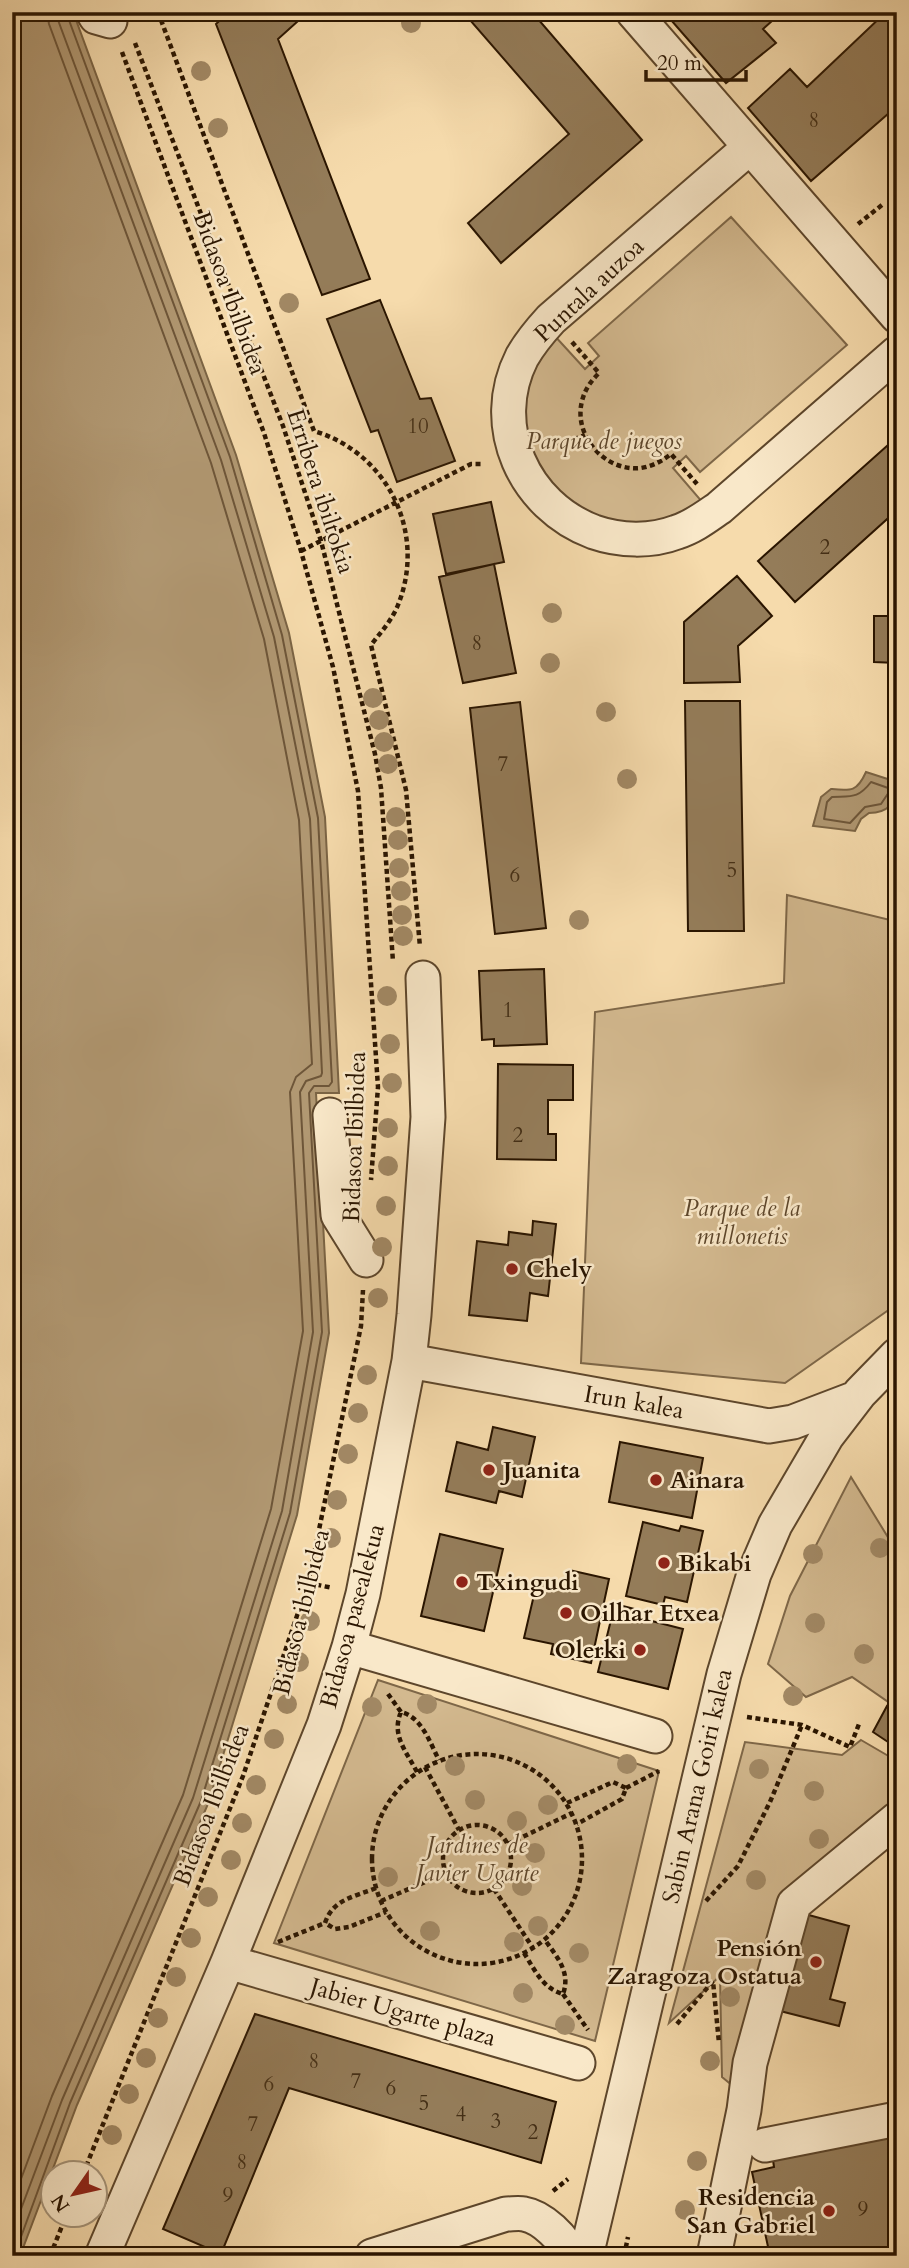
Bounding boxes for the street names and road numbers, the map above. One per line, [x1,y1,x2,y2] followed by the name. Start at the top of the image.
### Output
[185,207,275,380] street label: Bidasoa Ibilbidea
[527,230,652,350] street label: Puntala auzoa
[278,405,363,578] street label: Erribera ibiltokia
[335,1050,374,1223] street label: Bidasoa Ibilbidea
[581,1377,687,1428] street label: Irun kalea
[312,1520,393,1712] street label: Bidasoa pasealekua
[265,1525,338,1699] street label: Bidasoa ibilbidea
[654,1665,741,1907] street label: Sabin Arana Goiri kalea
[165,1719,258,1891] street label: Bidasoa Ibilbidea
[303,1969,500,2055] street label: Jabier Ugarte plaza

